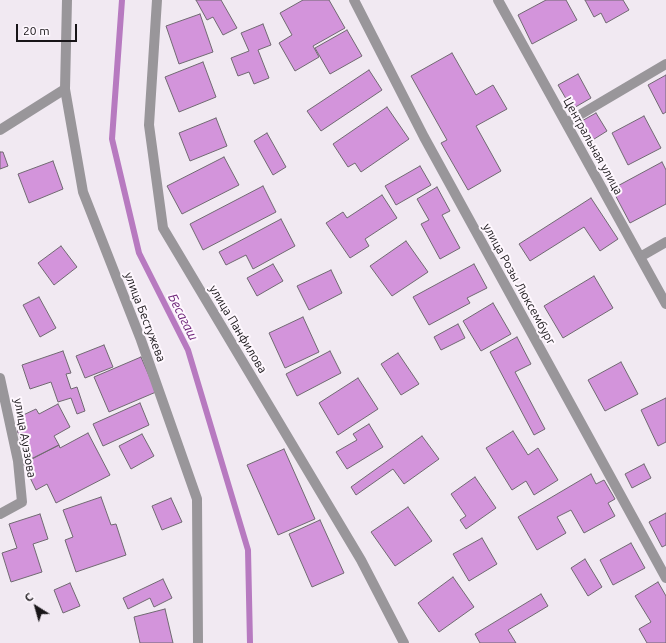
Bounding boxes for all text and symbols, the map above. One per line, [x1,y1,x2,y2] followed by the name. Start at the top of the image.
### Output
[18,16,79,42] scale bar
[23,24,50,37] text: 20 m
[560,95,626,197] street label: Центральная улица
[480,221,558,347] street label: улица Розы Люксембург
[121,270,169,364] street label: улица Бестужева
[206,282,270,376] street label: улица Панфилова
[165,291,201,343] water label: Бесагаш
[11,397,39,479] street label: улица Ауэзова
[16,587,56,627] north arrow
[22,591,35,604] text: С

